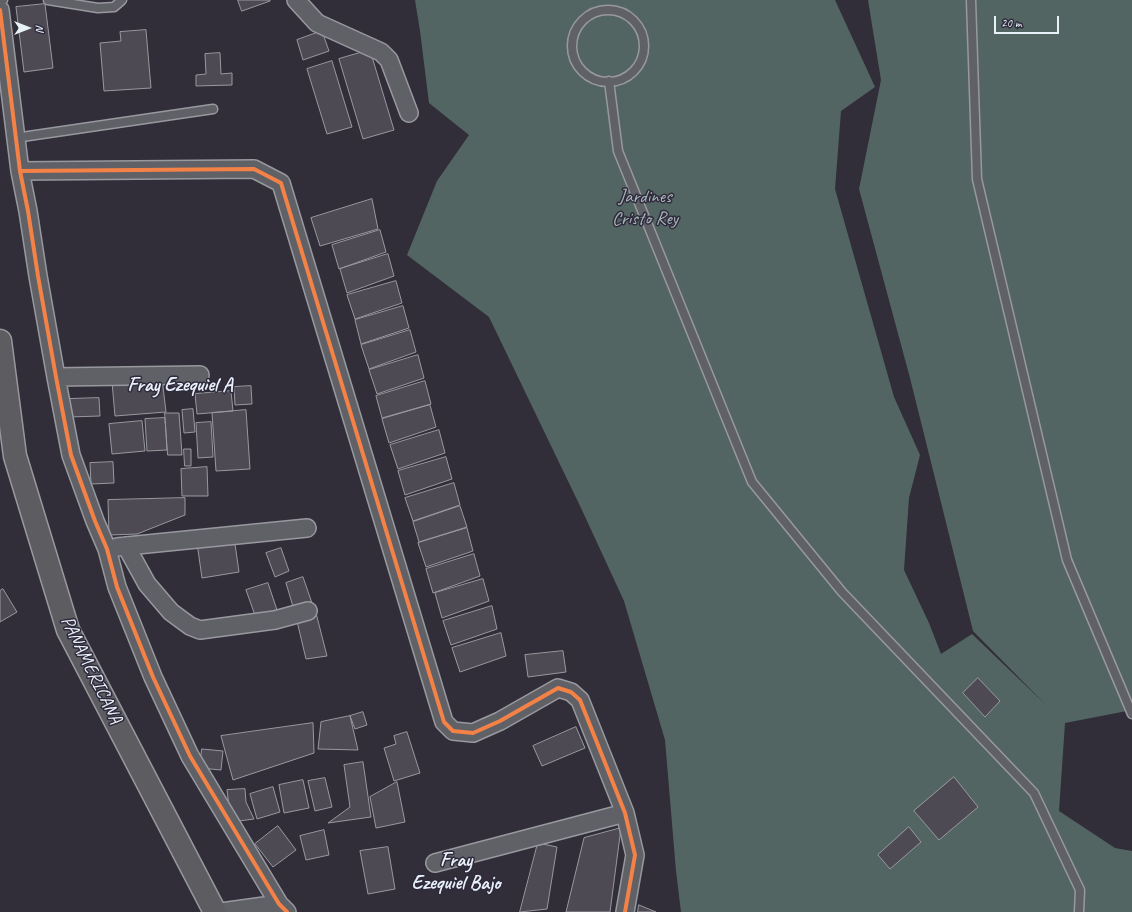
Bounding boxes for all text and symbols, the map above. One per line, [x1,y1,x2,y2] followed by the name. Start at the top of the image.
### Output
[8,8,48,48] north arrow
[996,8,1061,34] scale bar
[1001,15,1021,31] text: 20 m
[33,25,47,31] text: N
[612,186,678,230] park label: Jardines Cristo Rey
[127,374,233,398] district label: Fray Ezequiel A
[55,612,127,728] street label: PANAMERICANA
[412,849,500,896] district label: Fray Ezequiel Bajo

